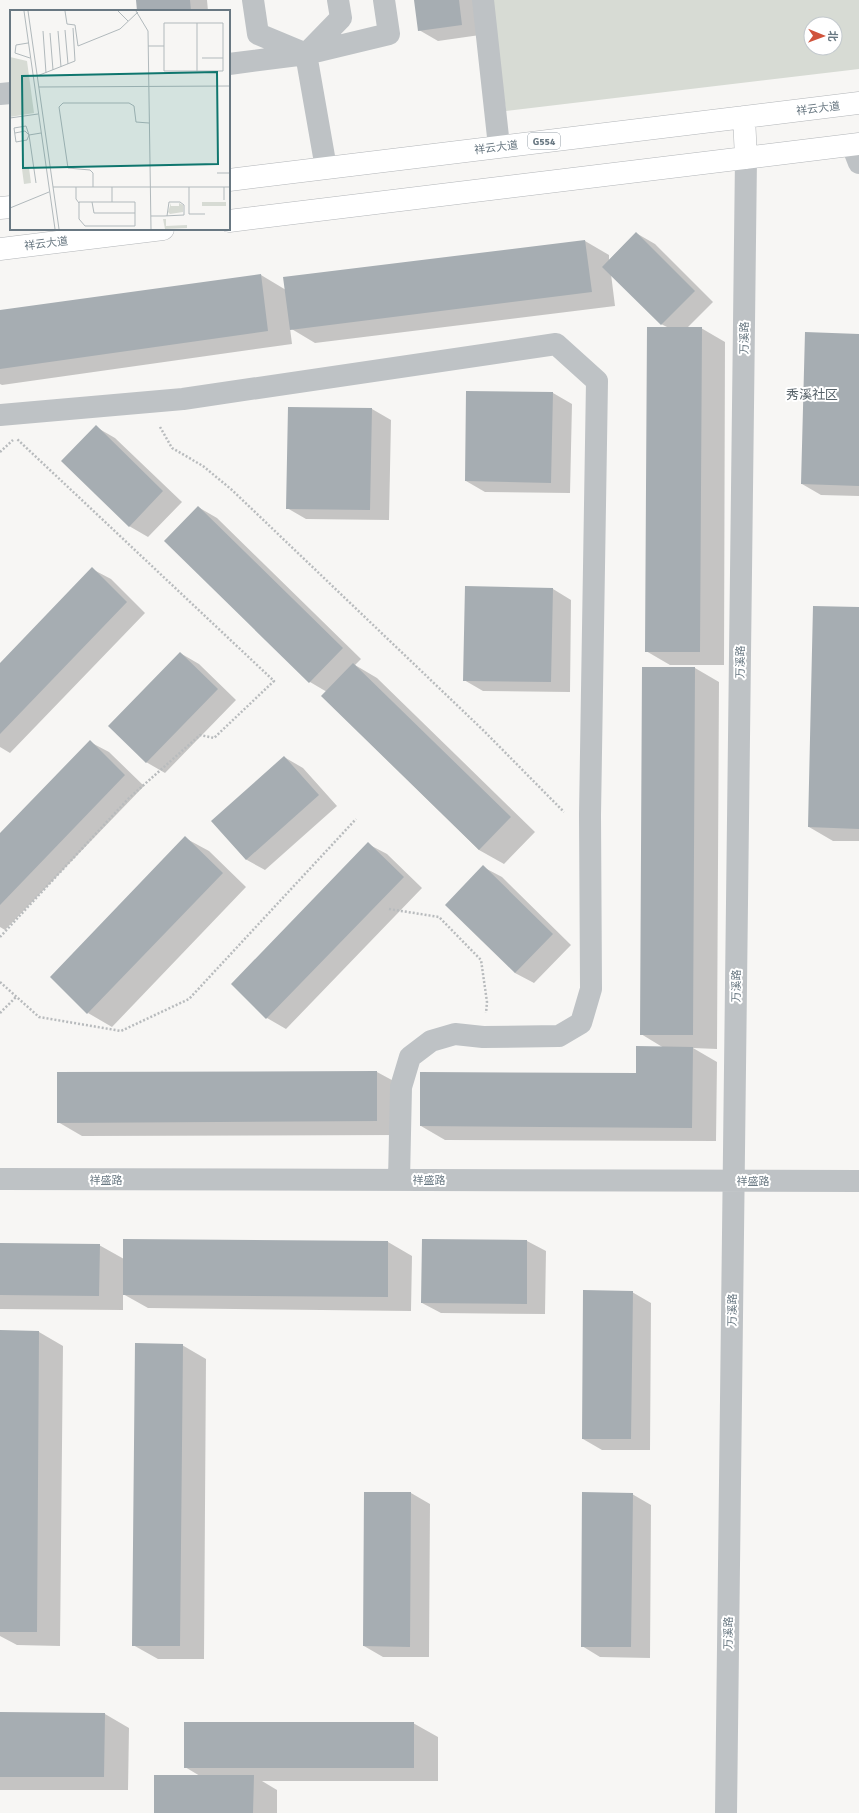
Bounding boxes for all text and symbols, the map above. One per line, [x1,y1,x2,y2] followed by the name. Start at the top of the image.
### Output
[10,10,230,230] inset map
[803,16,843,56] north arrow
[826,31,839,42] text: 北
[795,99,841,118] street label: 祥云大道
[528,133,560,149] road number: G554
[473,138,519,157] street label: 祥云大道
[23,234,69,253] street label: 祥云大道
[738,321,751,355] street label: 万溪路
[786,387,838,403] district label: 秀溪社区
[734,645,747,679] street label: 万溪路
[730,969,743,1003] street label: 万溪路
[90,1174,123,1187] street label: 祥盛路
[413,1174,446,1187] street label: 祥盛路
[737,1175,770,1188] street label: 祥盛路
[726,1293,739,1327] street label: 万溪路
[722,1616,735,1650] street label: 万溪路

